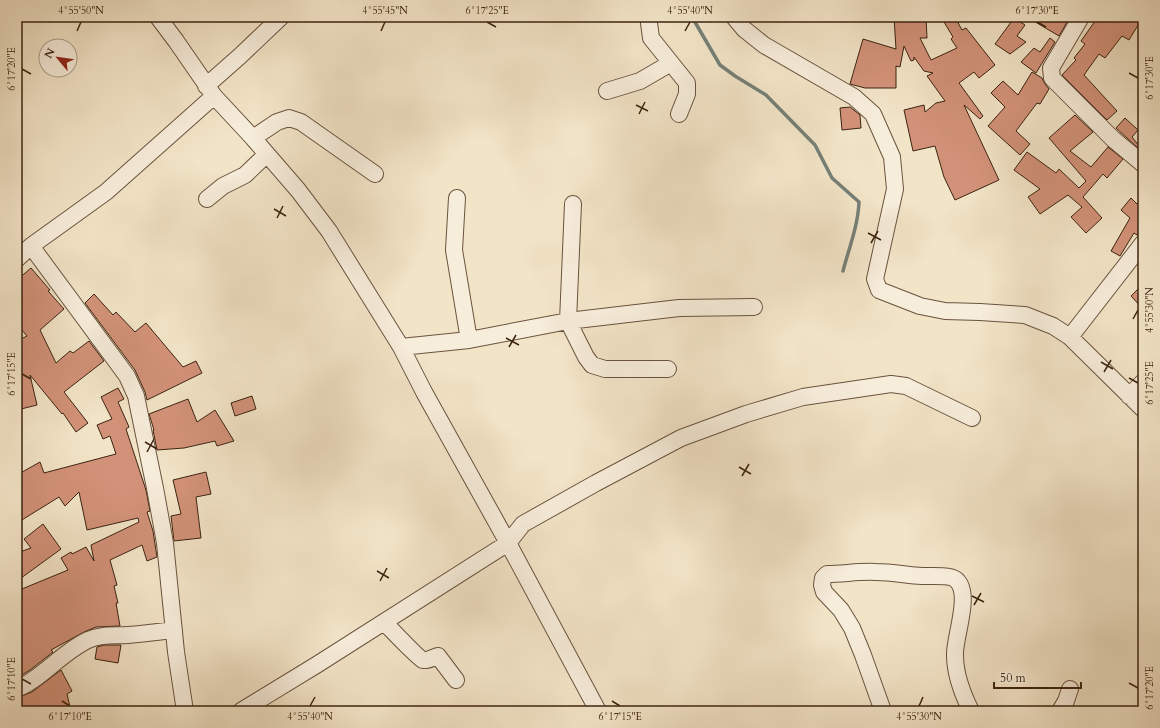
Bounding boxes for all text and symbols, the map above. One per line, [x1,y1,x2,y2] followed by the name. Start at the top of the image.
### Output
[58,4,104,18] text: 4°55'50"N
[362,4,408,18] text: 4°55'45"N
[465,4,509,18] text: 6°17'25"E
[667,4,713,18] text: 4°55'40"N
[1015,4,1059,18] text: 6°17'30"E
[38,38,78,78] north arrow
[41,45,59,61] text: N
[5,47,19,91] text: 6°17'20"E
[1143,56,1157,100] text: 6°17'30"E
[1143,287,1157,333] text: 4°55'30"N
[5,352,19,396] text: 6°17'15"E
[1143,361,1157,405] text: 6°17'25"E
[5,657,19,701] text: 6°17'10"E
[994,664,1081,690] scale bar
[1143,666,1157,710] text: 6°17'20"E
[1000,670,1027,686] text: 50 m
[48,710,92,724] text: 6°17'10"E
[287,710,333,724] text: 4°55'40"N
[598,710,642,724] text: 6°17'15"E
[896,710,942,724] text: 4°55'30"N

